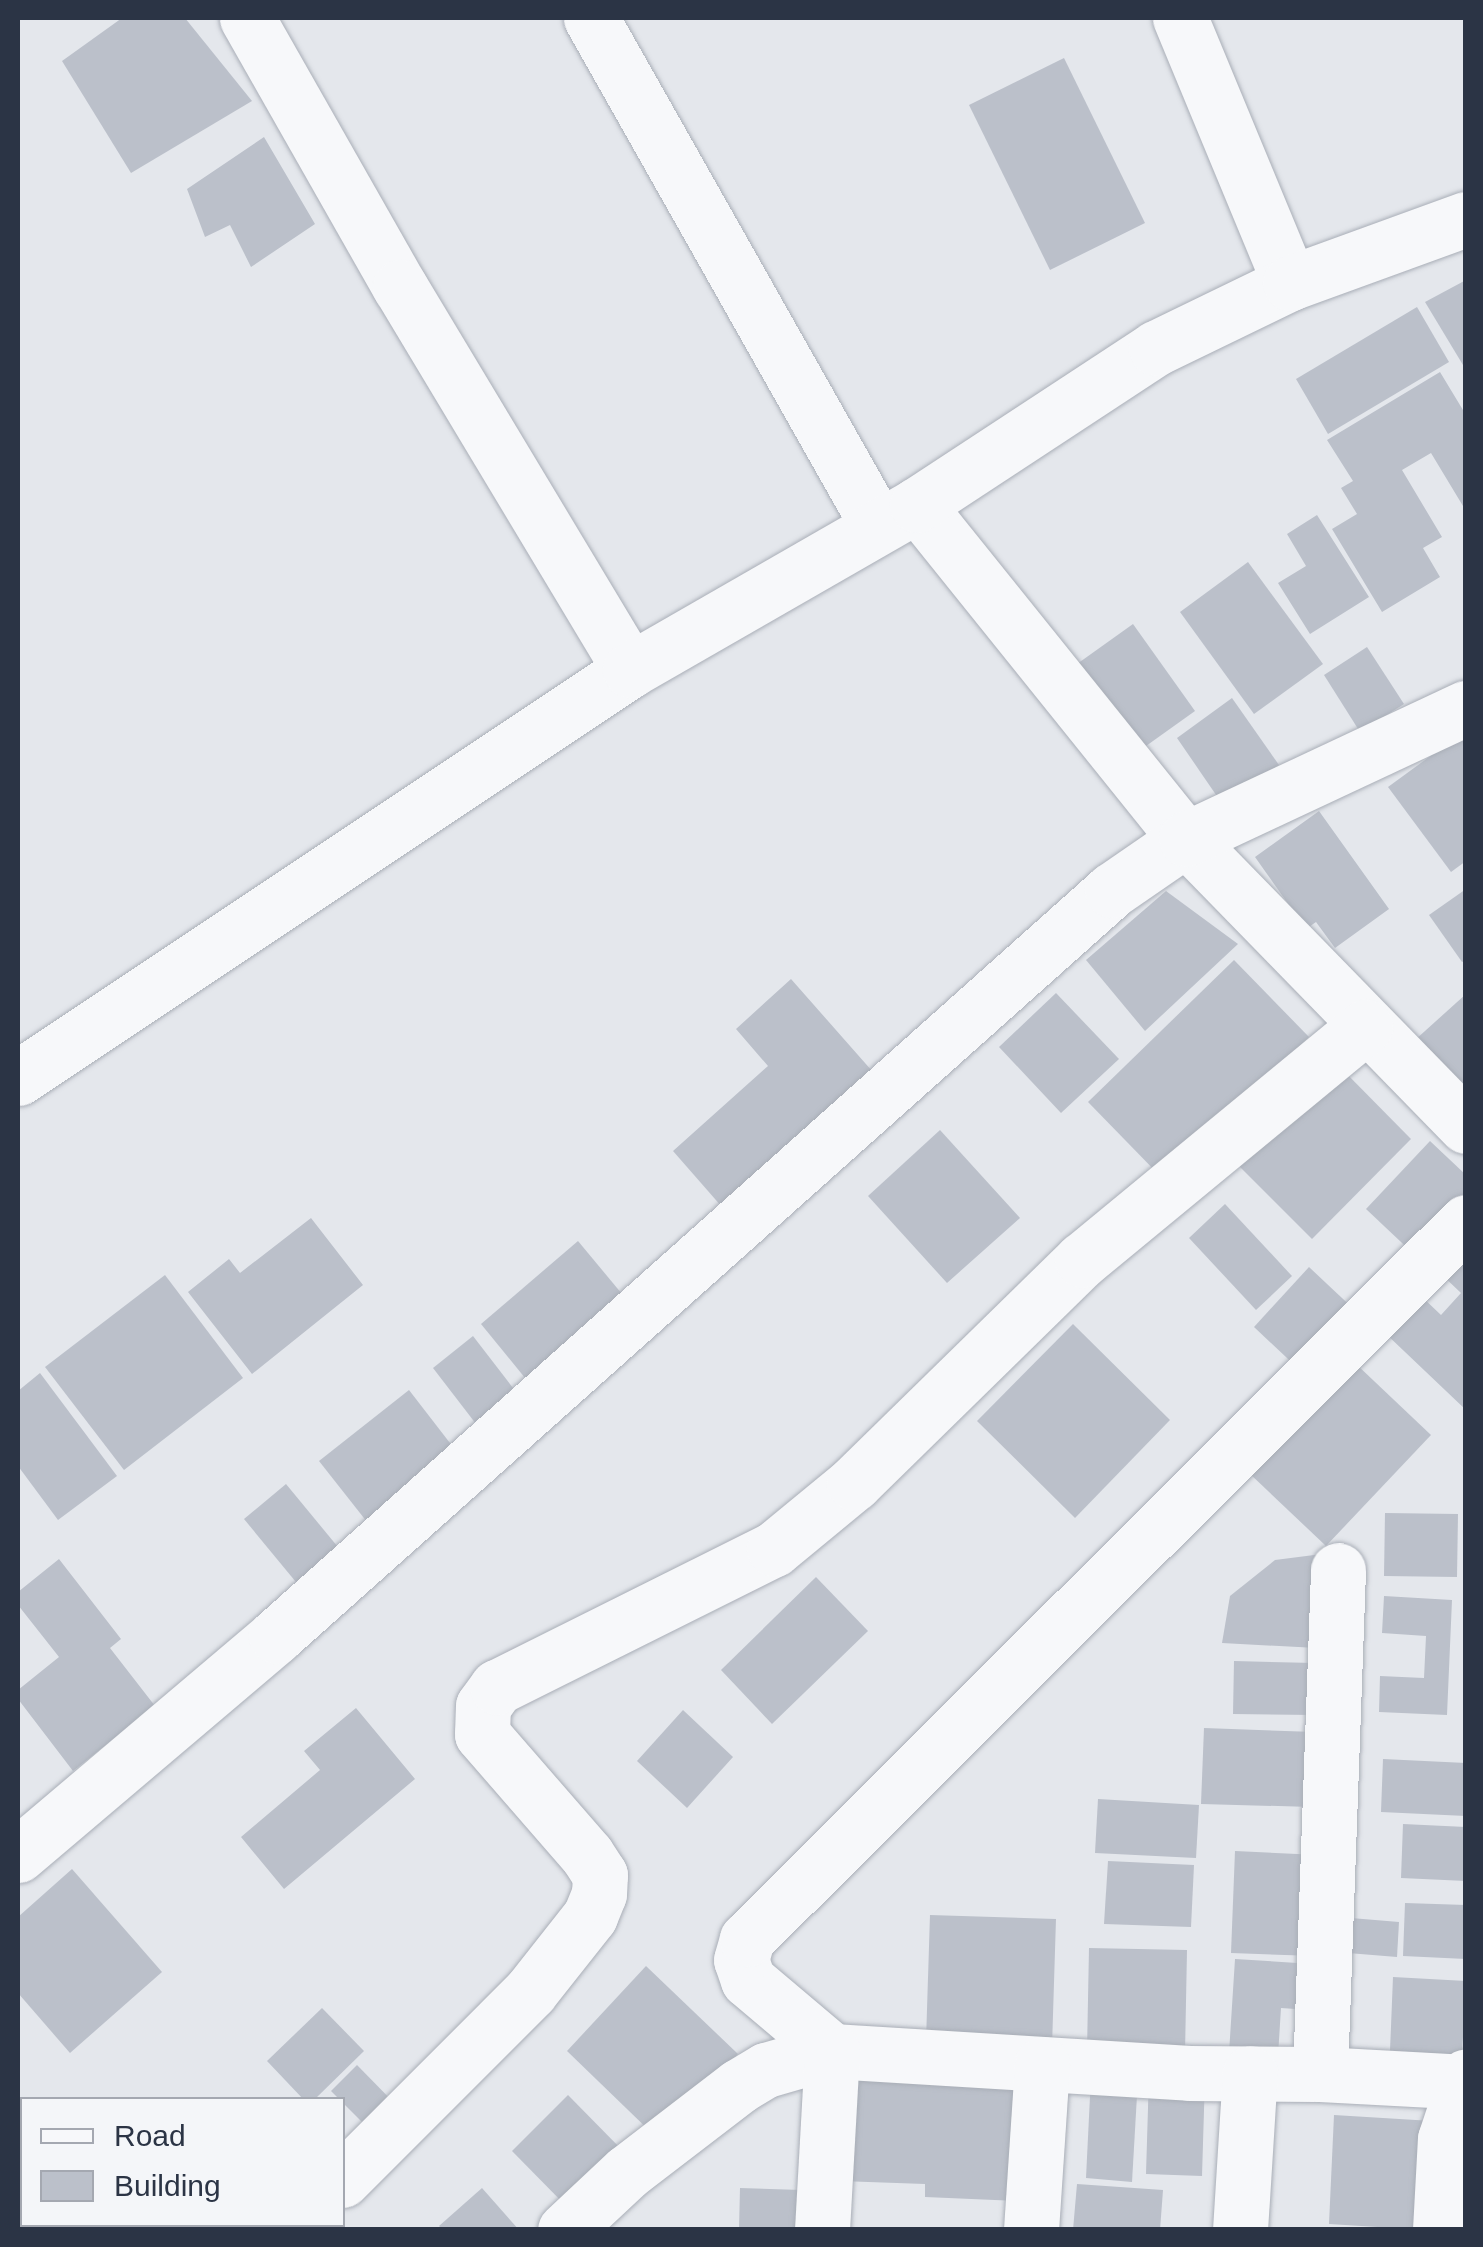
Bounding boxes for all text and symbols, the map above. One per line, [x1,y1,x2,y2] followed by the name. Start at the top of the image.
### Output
[20,2097,345,2227] legend
[114,2119,186,2152] text: Road
[114,2169,221,2202] text: Building

